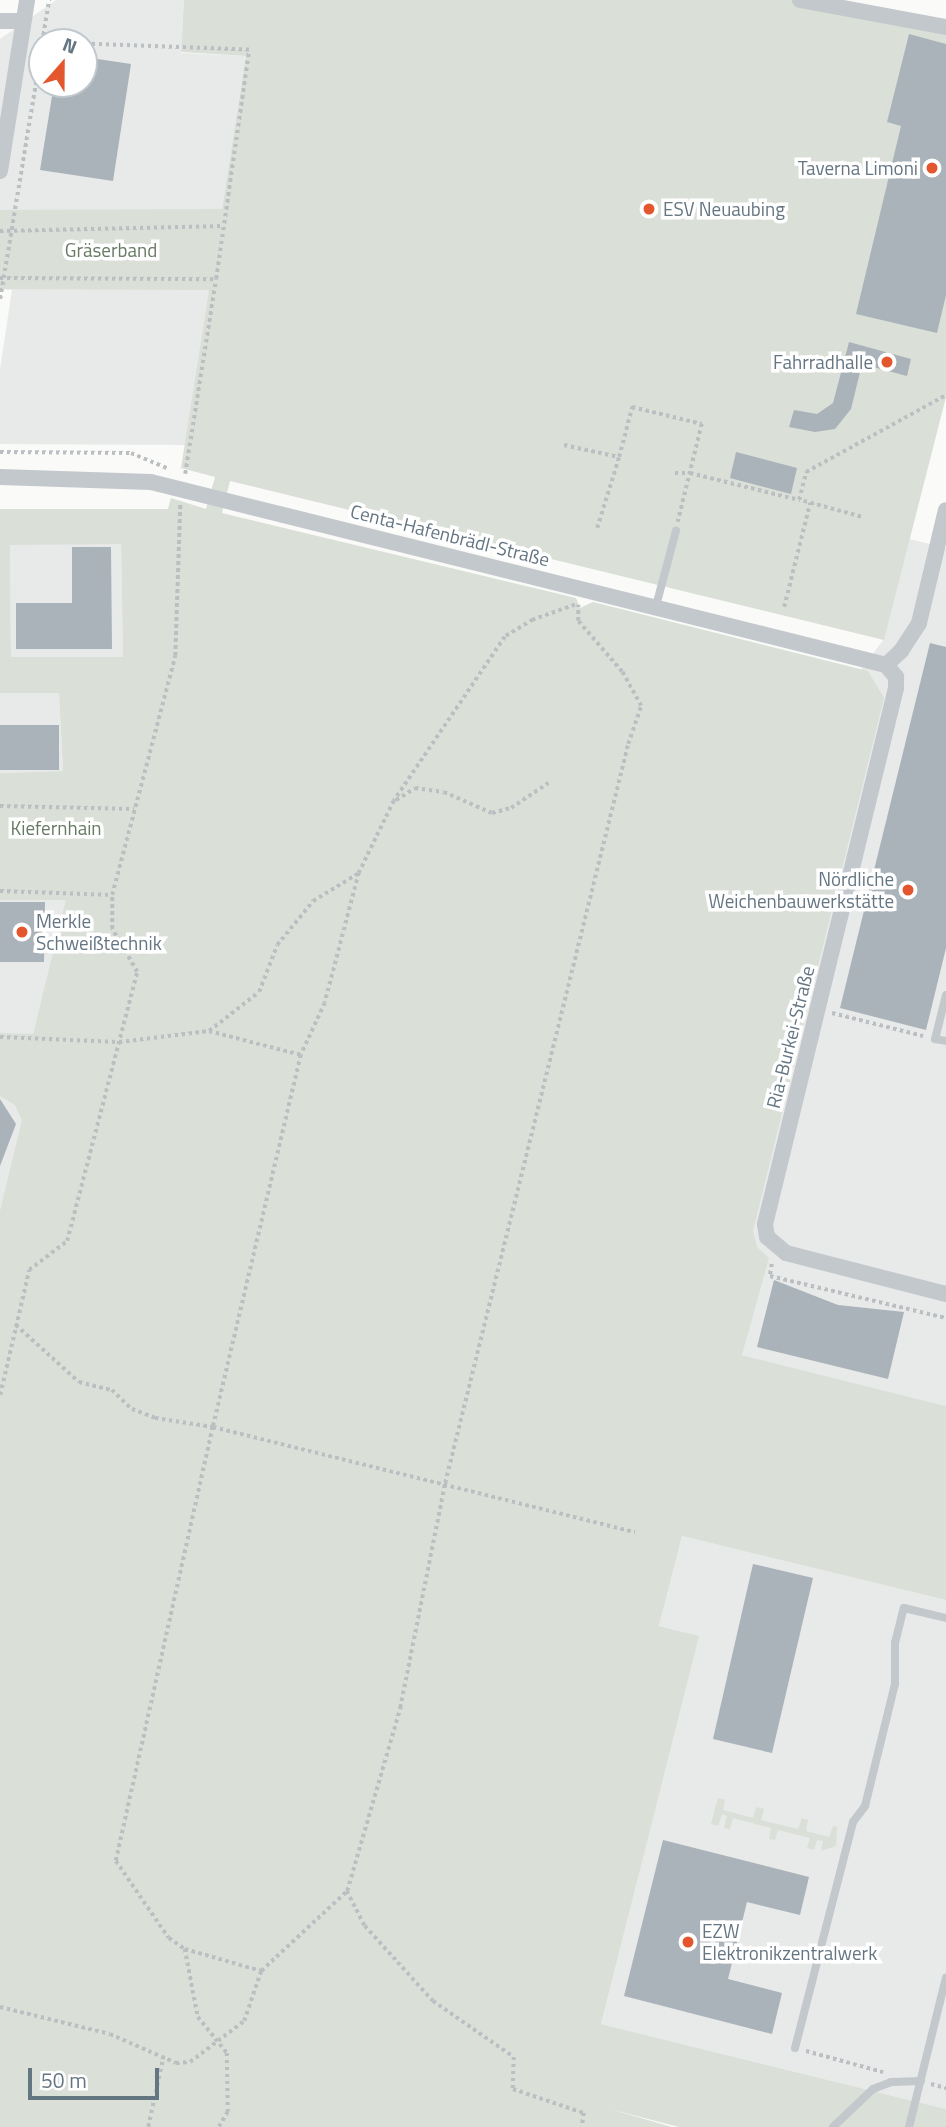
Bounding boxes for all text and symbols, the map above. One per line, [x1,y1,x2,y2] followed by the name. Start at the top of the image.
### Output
[28,28,98,98] north arrow
[59,29,81,61] text: N
[798,157,918,179] place label: Taverna Limoni
[924,160,940,176] marker: Taverna Limoni
[663,198,785,220] place label: ESV Neuaubing
[641,201,657,217] marker: ESV Neuaubing
[65,239,157,261] park label: Gräserband
[773,351,873,373] place label: Fahrradhalle
[879,354,895,370] marker: Fahrradhalle
[348,499,552,571] street label: Centa-Hafenbrädl-Straße
[10,817,102,839] park label: Kiefernhain
[708,868,894,912] place label: Nördliche Weichenbauwerkstätte
[900,882,916,898] marker: Nördliche Weichenbauwerkstätte
[36,910,162,954] place label: Merkle Schweißtechnik
[14,924,30,940] marker: Merkle Schweißtechnik
[761,963,819,1111] street label: Ria-Burkei-Straße
[702,1920,877,1964] place label: EZW Elektronikzentralwerk
[680,1934,696,1950] marker: EZW Elektronikzentralwerk
[32,2054,163,2098] scale bar
[41,2064,87,2096] text: 50 m

